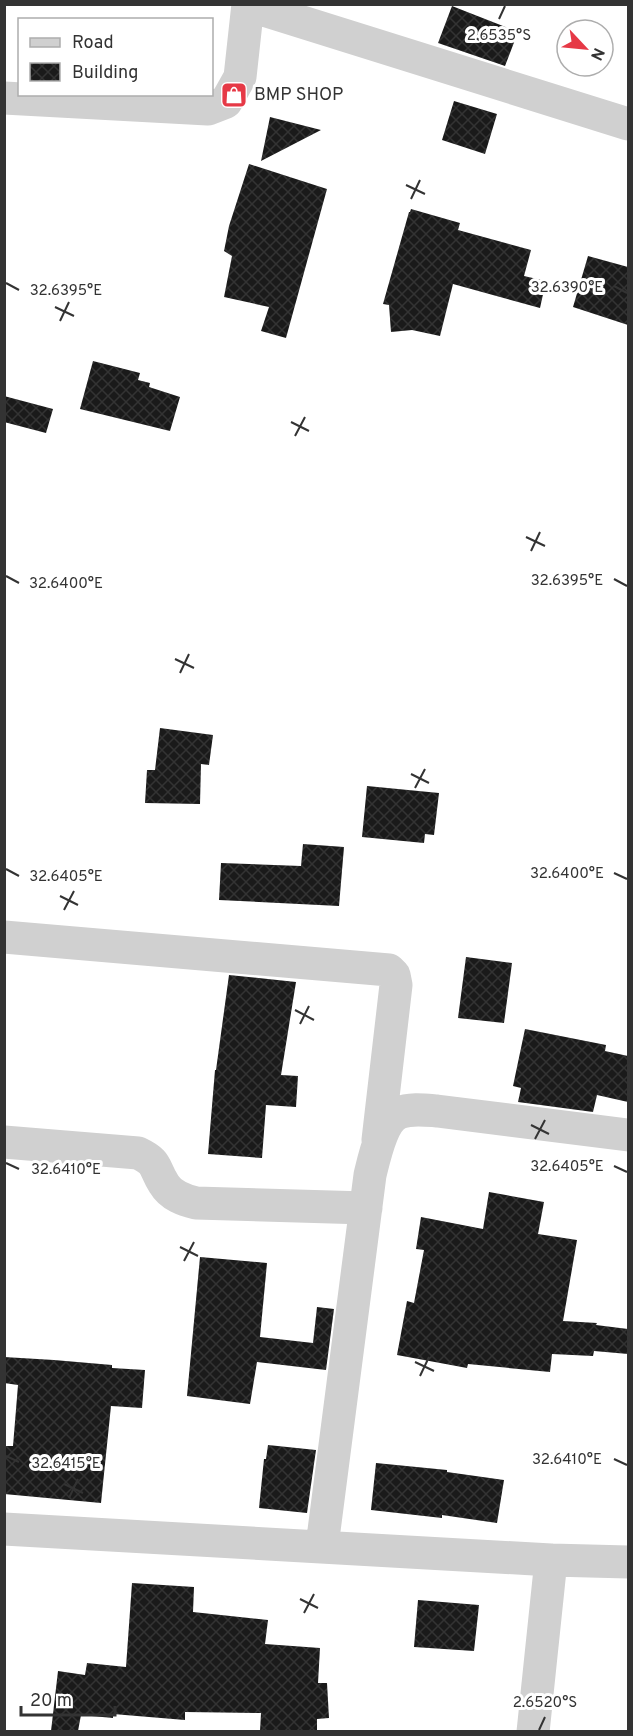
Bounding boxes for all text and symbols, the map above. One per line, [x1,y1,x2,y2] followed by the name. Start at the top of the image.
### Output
[18,18,213,96] legend
[555,18,615,78] north arrow
[467,27,531,46] text: 2.6535°S
[72,32,114,55] text: Road
[585,44,608,63] text: N
[72,62,138,85] text: Building
[219,80,249,110] shop icon: BMP SHOP
[254,84,343,107] place label: BMP SHOP
[531,279,603,298] text: 32.6390°E
[30,282,102,301] text: 32.6395°E
[531,572,603,591] text: 32.6395°E
[29,575,103,594] text: 32.6400°E
[530,865,604,884] text: 32.6400°E
[29,868,103,887] text: 32.6405°E
[530,1158,604,1177] text: 32.6405°E
[31,1161,101,1180] text: 32.6410°E
[532,1451,602,1470] text: 32.6410°E
[31,1455,101,1474] text: 32.6415°E
[21,1679,116,1717] scale bar
[30,1690,72,1713] text: 20 m
[513,1694,577,1713] text: 2.6520°S

